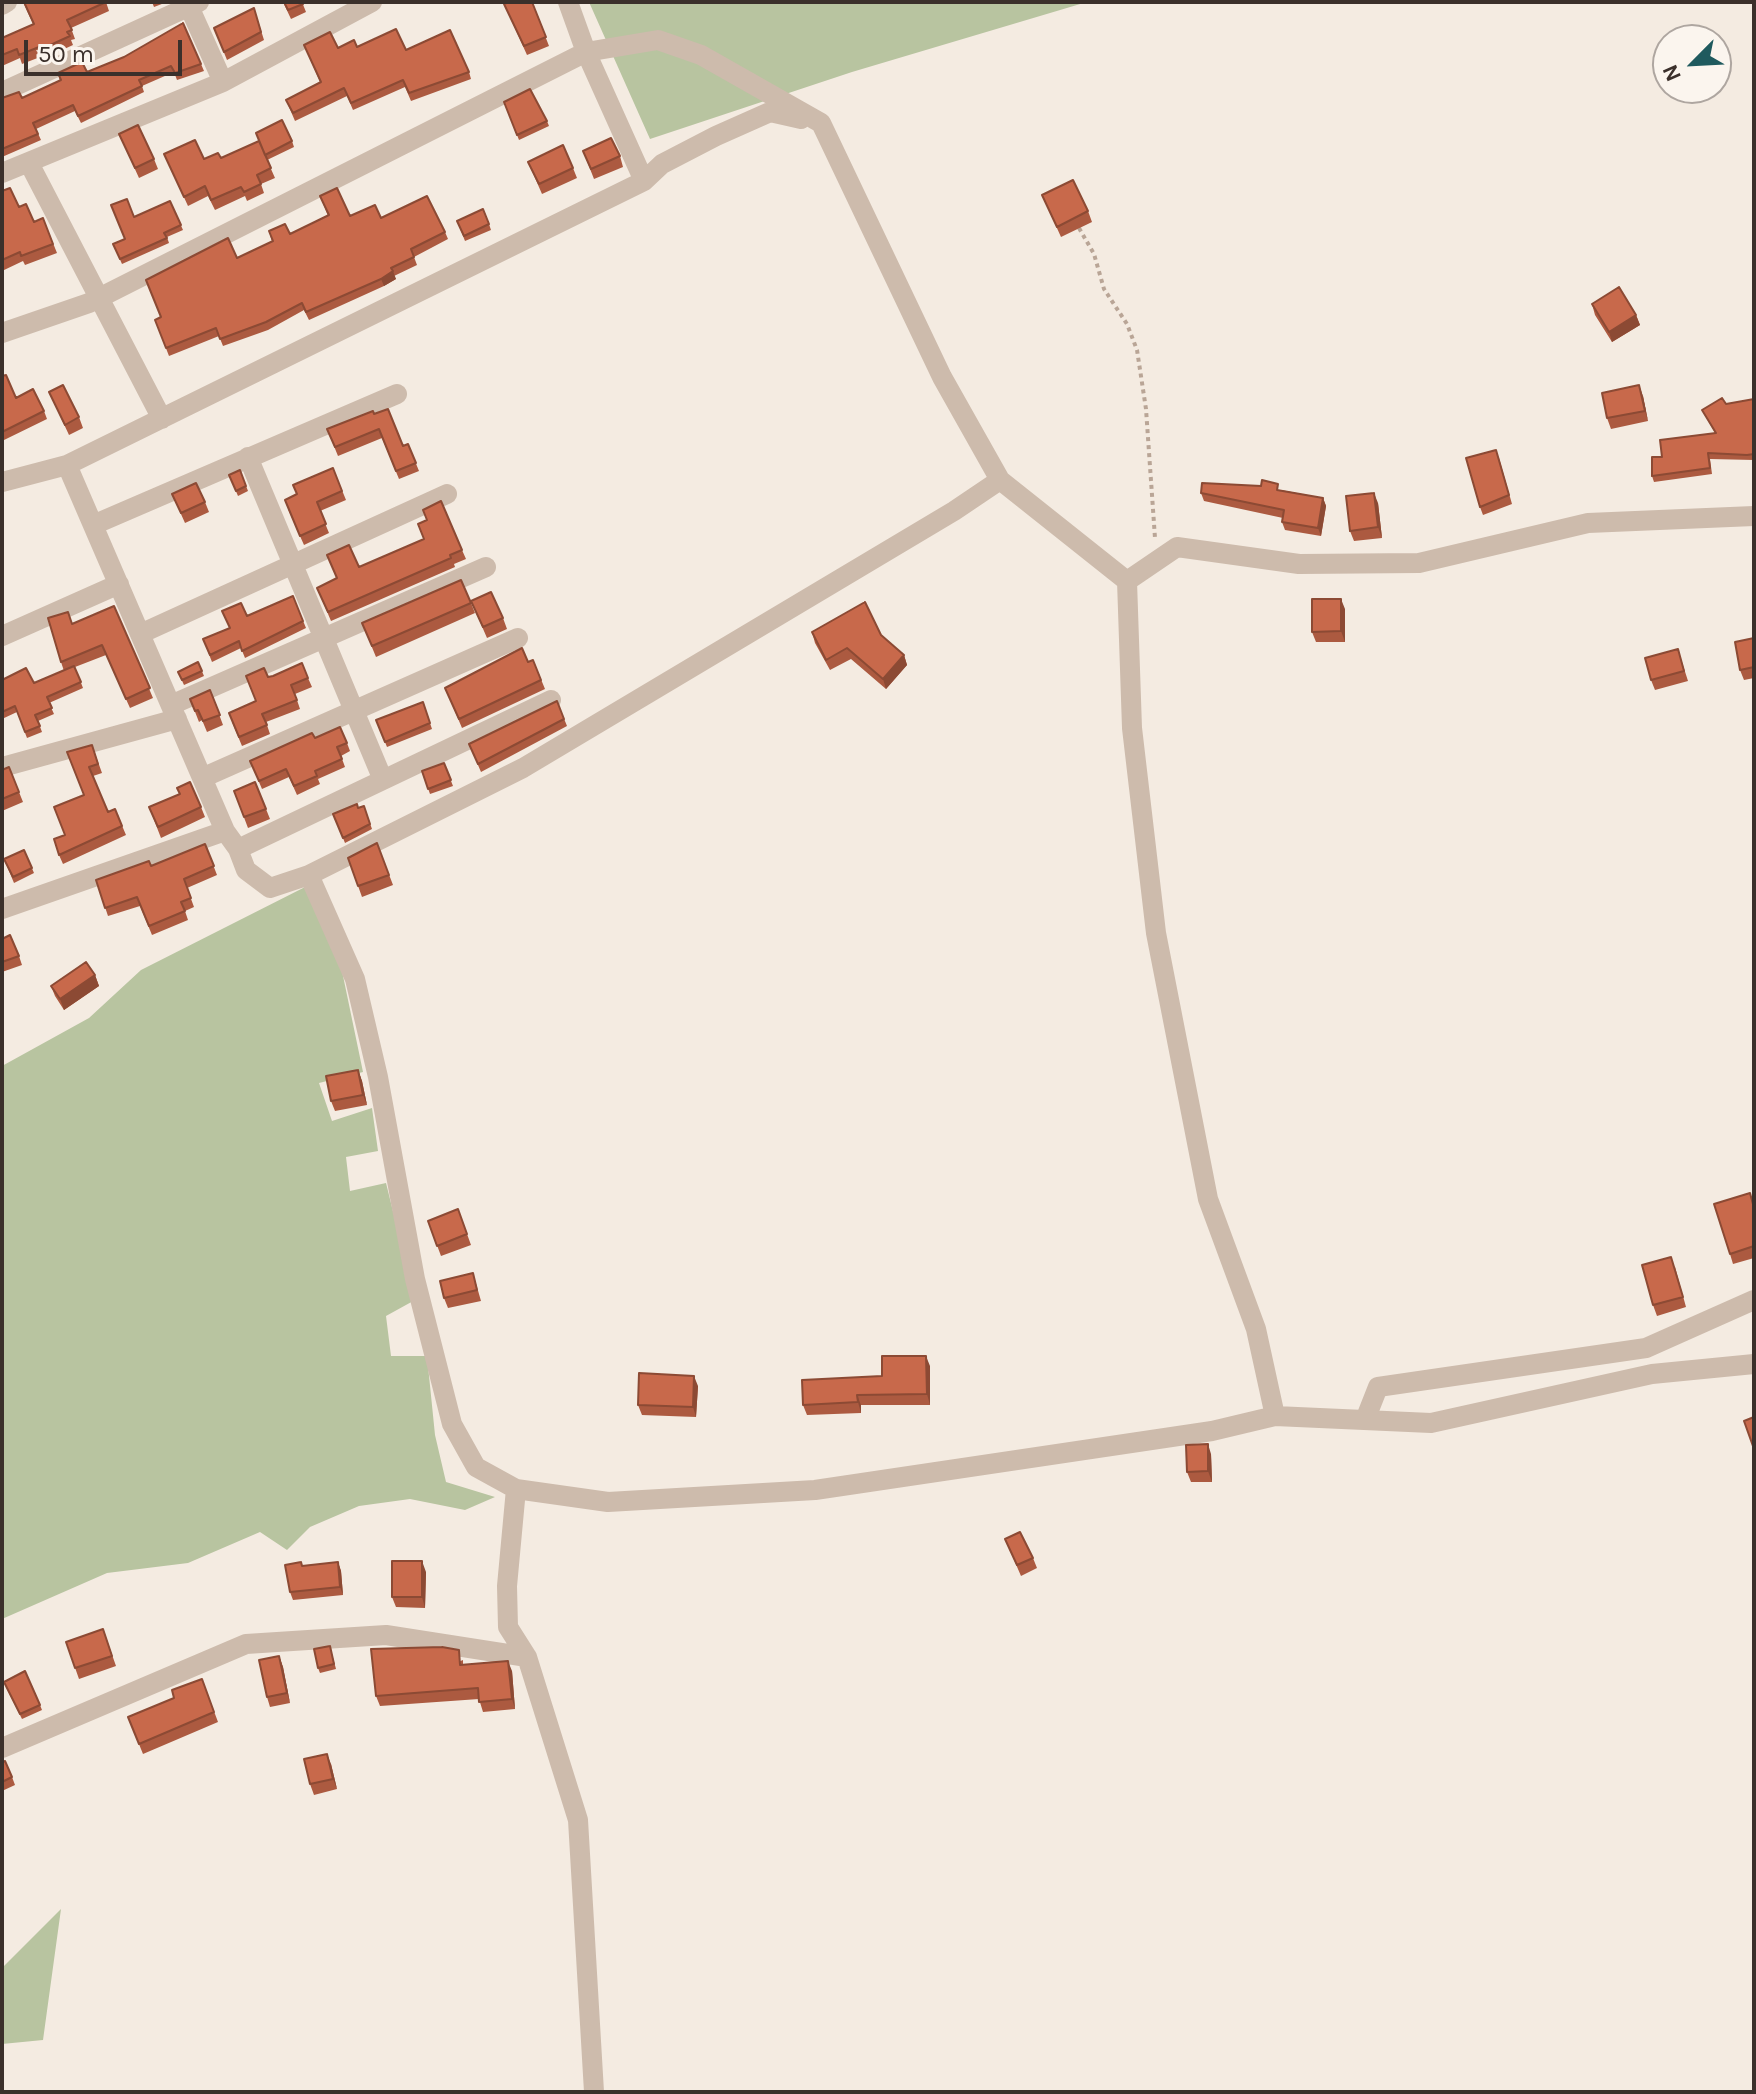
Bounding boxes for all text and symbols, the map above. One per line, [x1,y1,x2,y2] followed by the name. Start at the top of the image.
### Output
[28,24,186,74] scale bar
[1652,24,1732,104] north arrow
[38,40,94,68] text: 50 m
[1657,60,1687,85] text: N

